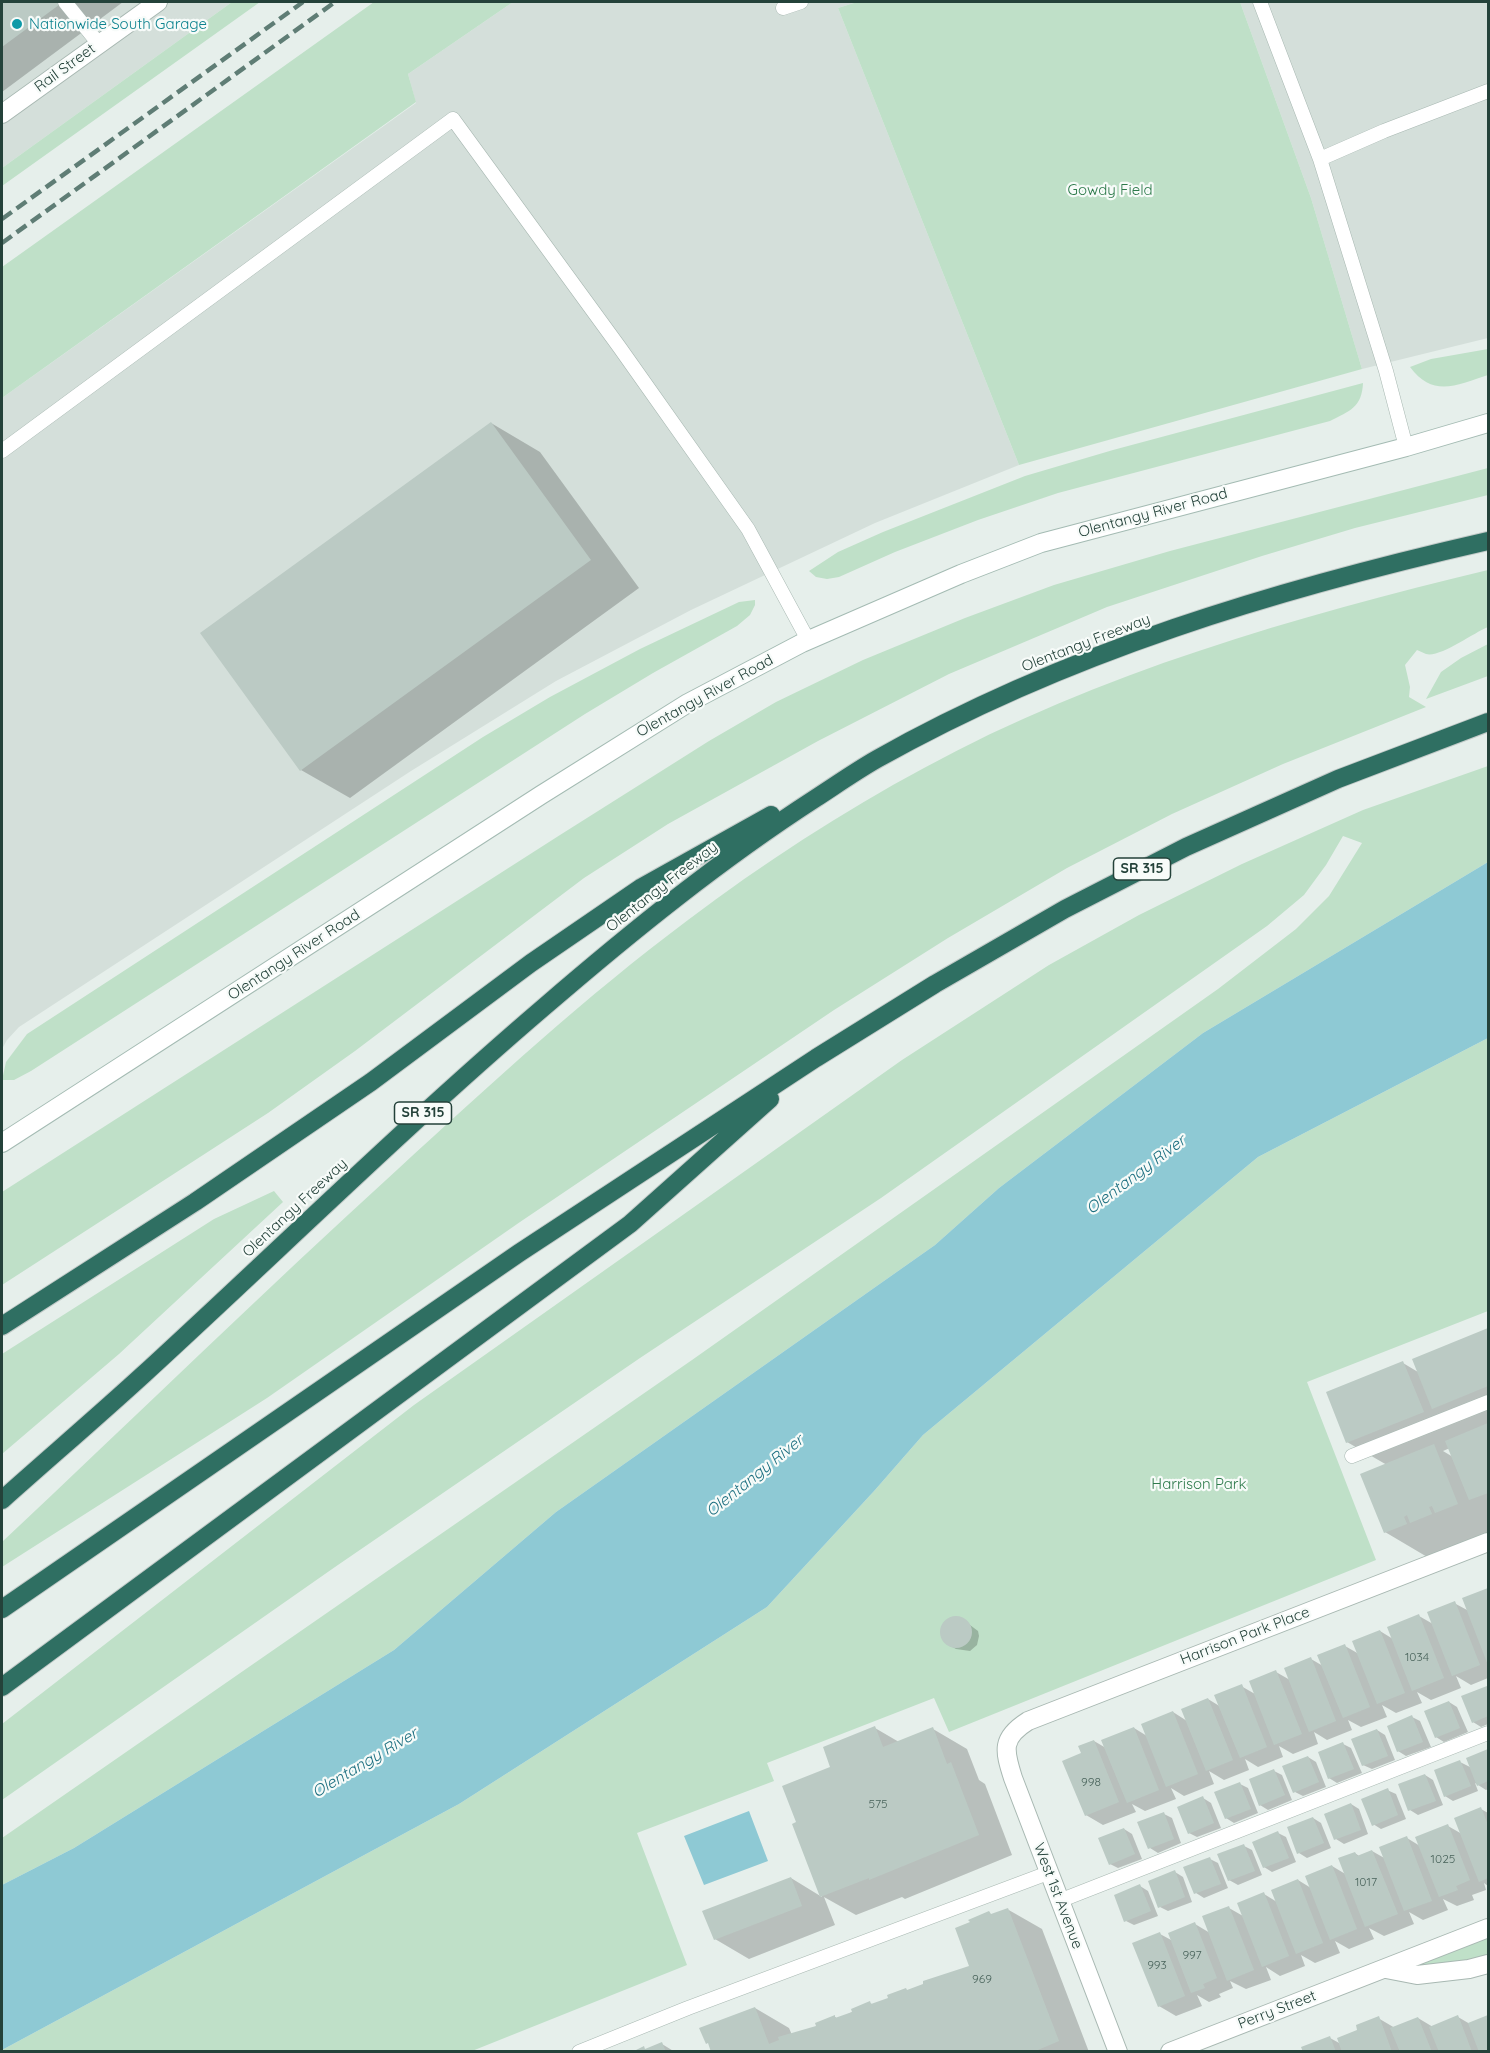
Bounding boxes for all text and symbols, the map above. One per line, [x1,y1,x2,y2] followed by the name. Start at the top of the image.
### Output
[29,15,207,33] place label: Nationwide South Garage
[10,17,24,31] marker: Nationwide South Garage
[31,40,99,96] street label: Rail Street
[1067,181,1153,199] park label: Gowdy Field
[1077,484,1229,542] street label: Olentangy River Road
[1019,610,1153,676] street label: Olentangy Freeway
[634,651,776,741] street label: Olentangy River Road
[603,838,721,936] street label: Olentangy Freeway
[1114,858,1170,880] road number: SR 315
[225,906,363,1004] street label: Olentangy River Road
[394,1102,452,1124] road number: SR 315
[1082,1131,1190,1219] water label: Olentangy River
[239,1155,351,1261] street label: Olentangy Freeway
[702,1431,808,1521] water label: Olentangy River
[1151,1475,1247,1493] park label: Harrison Park
[1178,1603,1312,1669] street label: Harrison Park Place
[1405,1650,1429,1664] house number: 1034
[309,1724,421,1802] water label: Olentangy River
[1081,1775,1101,1789] house number: 998
[868,1797,888,1811] house number: 575
[1030,1840,1086,1952] street label: West 1st Avenue
[1431,1852,1455,1866] house number: 1025
[1355,1875,1377,1889] house number: 1017
[1182,1948,1202,1962] house number: 997
[1147,1958,1167,1972] house number: 993
[972,1972,992,1986] house number: 969
[1235,1987,1319,2033] street label: Perry Street

